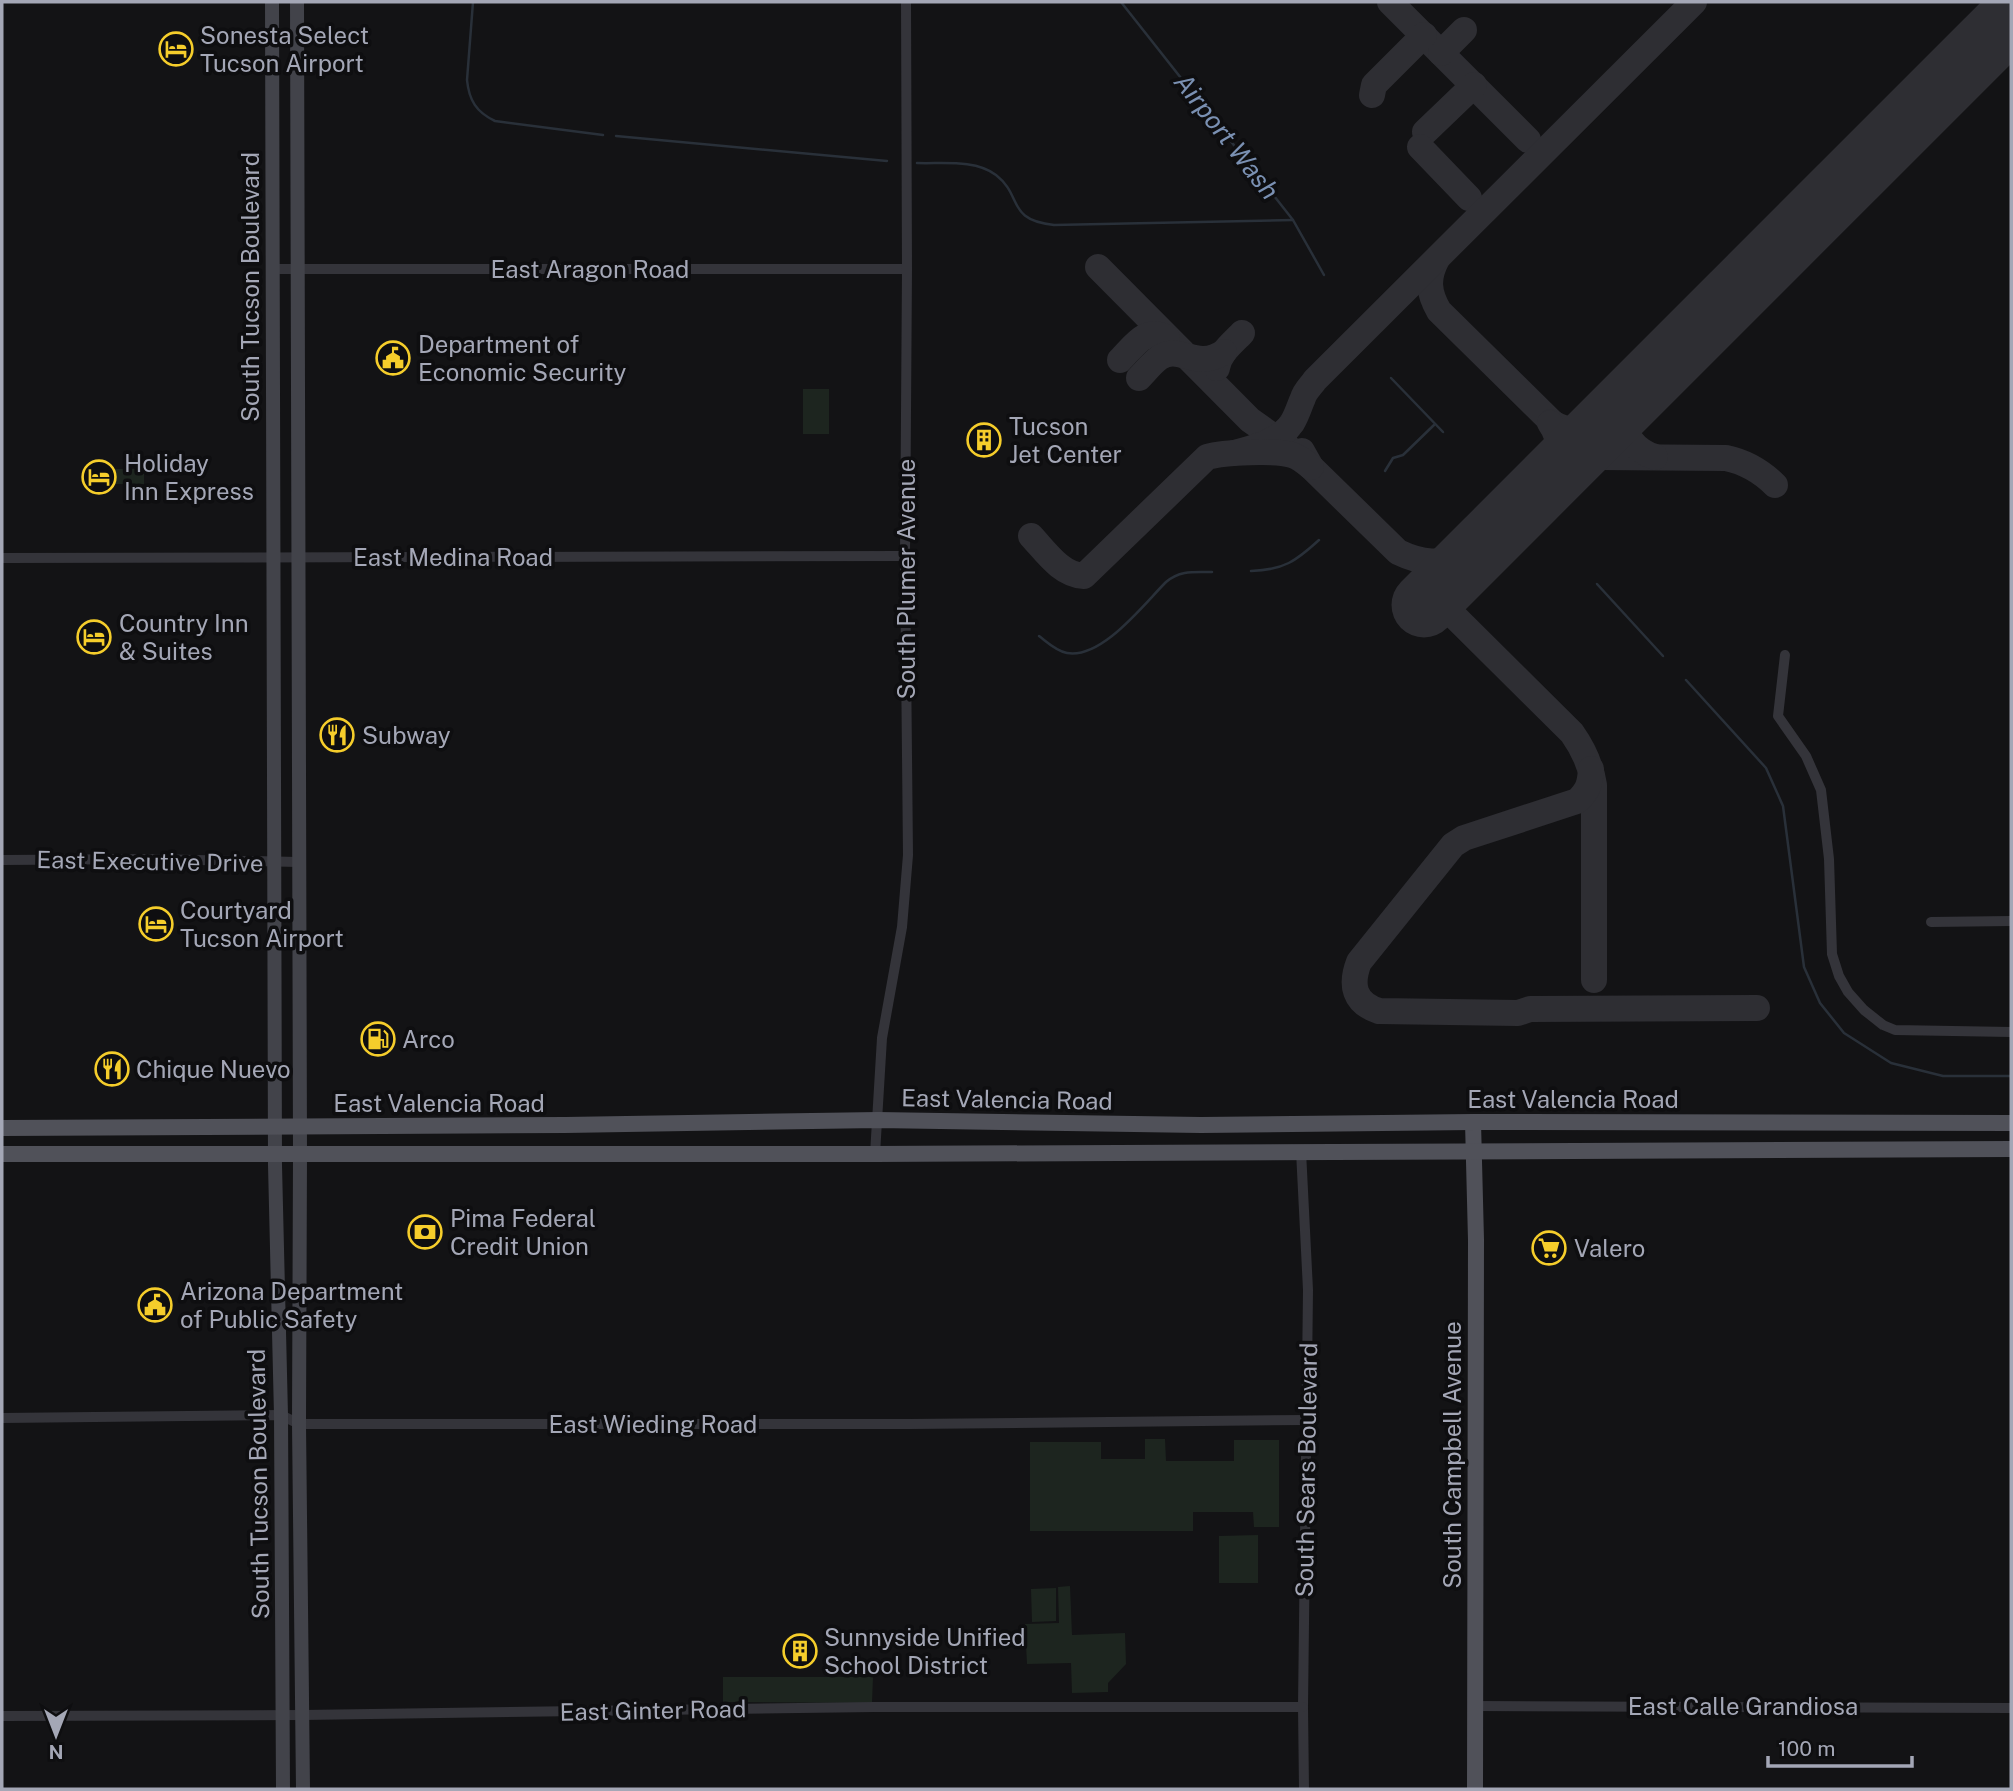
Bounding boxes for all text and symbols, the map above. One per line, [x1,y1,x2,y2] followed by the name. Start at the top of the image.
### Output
[200,21,369,77] place label: Sonesta Select Tucson Airport
[157,30,195,68] hotel icon: Sonesta Select Tucson Airport
[1168,67,1286,205] water label: Airport Wash
[236,152,264,422] street label: South Tucson Boulevard
[491,255,689,283] street label: East Aragon Road
[418,330,627,386] place label: Department of Economic Security
[374,339,412,377] public building icon: Department of Economic Security
[1009,412,1122,468] place label: Tucson Jet Center
[965,421,1003,459] building icon: Tucson Jet Center
[124,449,254,505] place label: Holiday Inn Express
[80,458,118,496] hotel icon: Holiday Inn Express
[892,459,920,699] street label: South Plumer Avenue
[353,543,553,571] street label: East Medina Road
[119,609,249,665] place label: Country Inn & Suites
[75,618,113,656] hotel icon: Country Inn & Suites
[318,716,356,754] restaurant icon: Subway
[362,721,451,749] place label: Subway
[36,845,264,877] street label: East Executive Drive
[180,896,344,952] place label: Courtyard Tucson Airport
[137,905,175,943] hotel icon: Courtyard Tucson Airport
[359,1020,397,1058] fuel station icon: Arco
[402,1025,455,1053] place label: Arco
[93,1050,131,1088] restaurant icon: Chique Nuevo
[136,1055,291,1083] place label: Chique Nuevo
[901,1083,1113,1115] street label: East Valencia Road
[1467,1085,1679,1113] street label: East Valencia Road
[333,1089,545,1117] street label: East Valencia Road
[450,1204,596,1260] place label: Pima Federal Credit Union
[406,1213,444,1251] bank icon: Pima Federal Credit Union
[1530,1229,1568,1267] supermarket icon: Valero
[1574,1234,1645,1262] place label: Valero
[180,1277,403,1333] place label: Arizona Department of Public Safety
[136,1286,174,1324] public building icon: Arizona Department of Public Safety
[1438,1321,1466,1589] street label: South Campbell Avenue
[1290,1342,1322,1598] street label: South Sears Boulevard
[242,1349,274,1619] street label: South Tucson Boulevard
[549,1410,757,1438] street label: East Wieding Road
[824,1623,1026,1679] place label: Sunnyside Unified School District
[781,1632,819,1670] building icon: Sunnyside Unified School District
[1628,1692,1858,1720] street label: East Calle Grandiosa
[559,1694,747,1726] street label: East Ginter Road
[21,1700,91,1770] north arrow
[1768,1724,1912,1768] scale bar
[1778,1736,1835,1761] text: 100 m
[49,1741,63,1763] text: N

